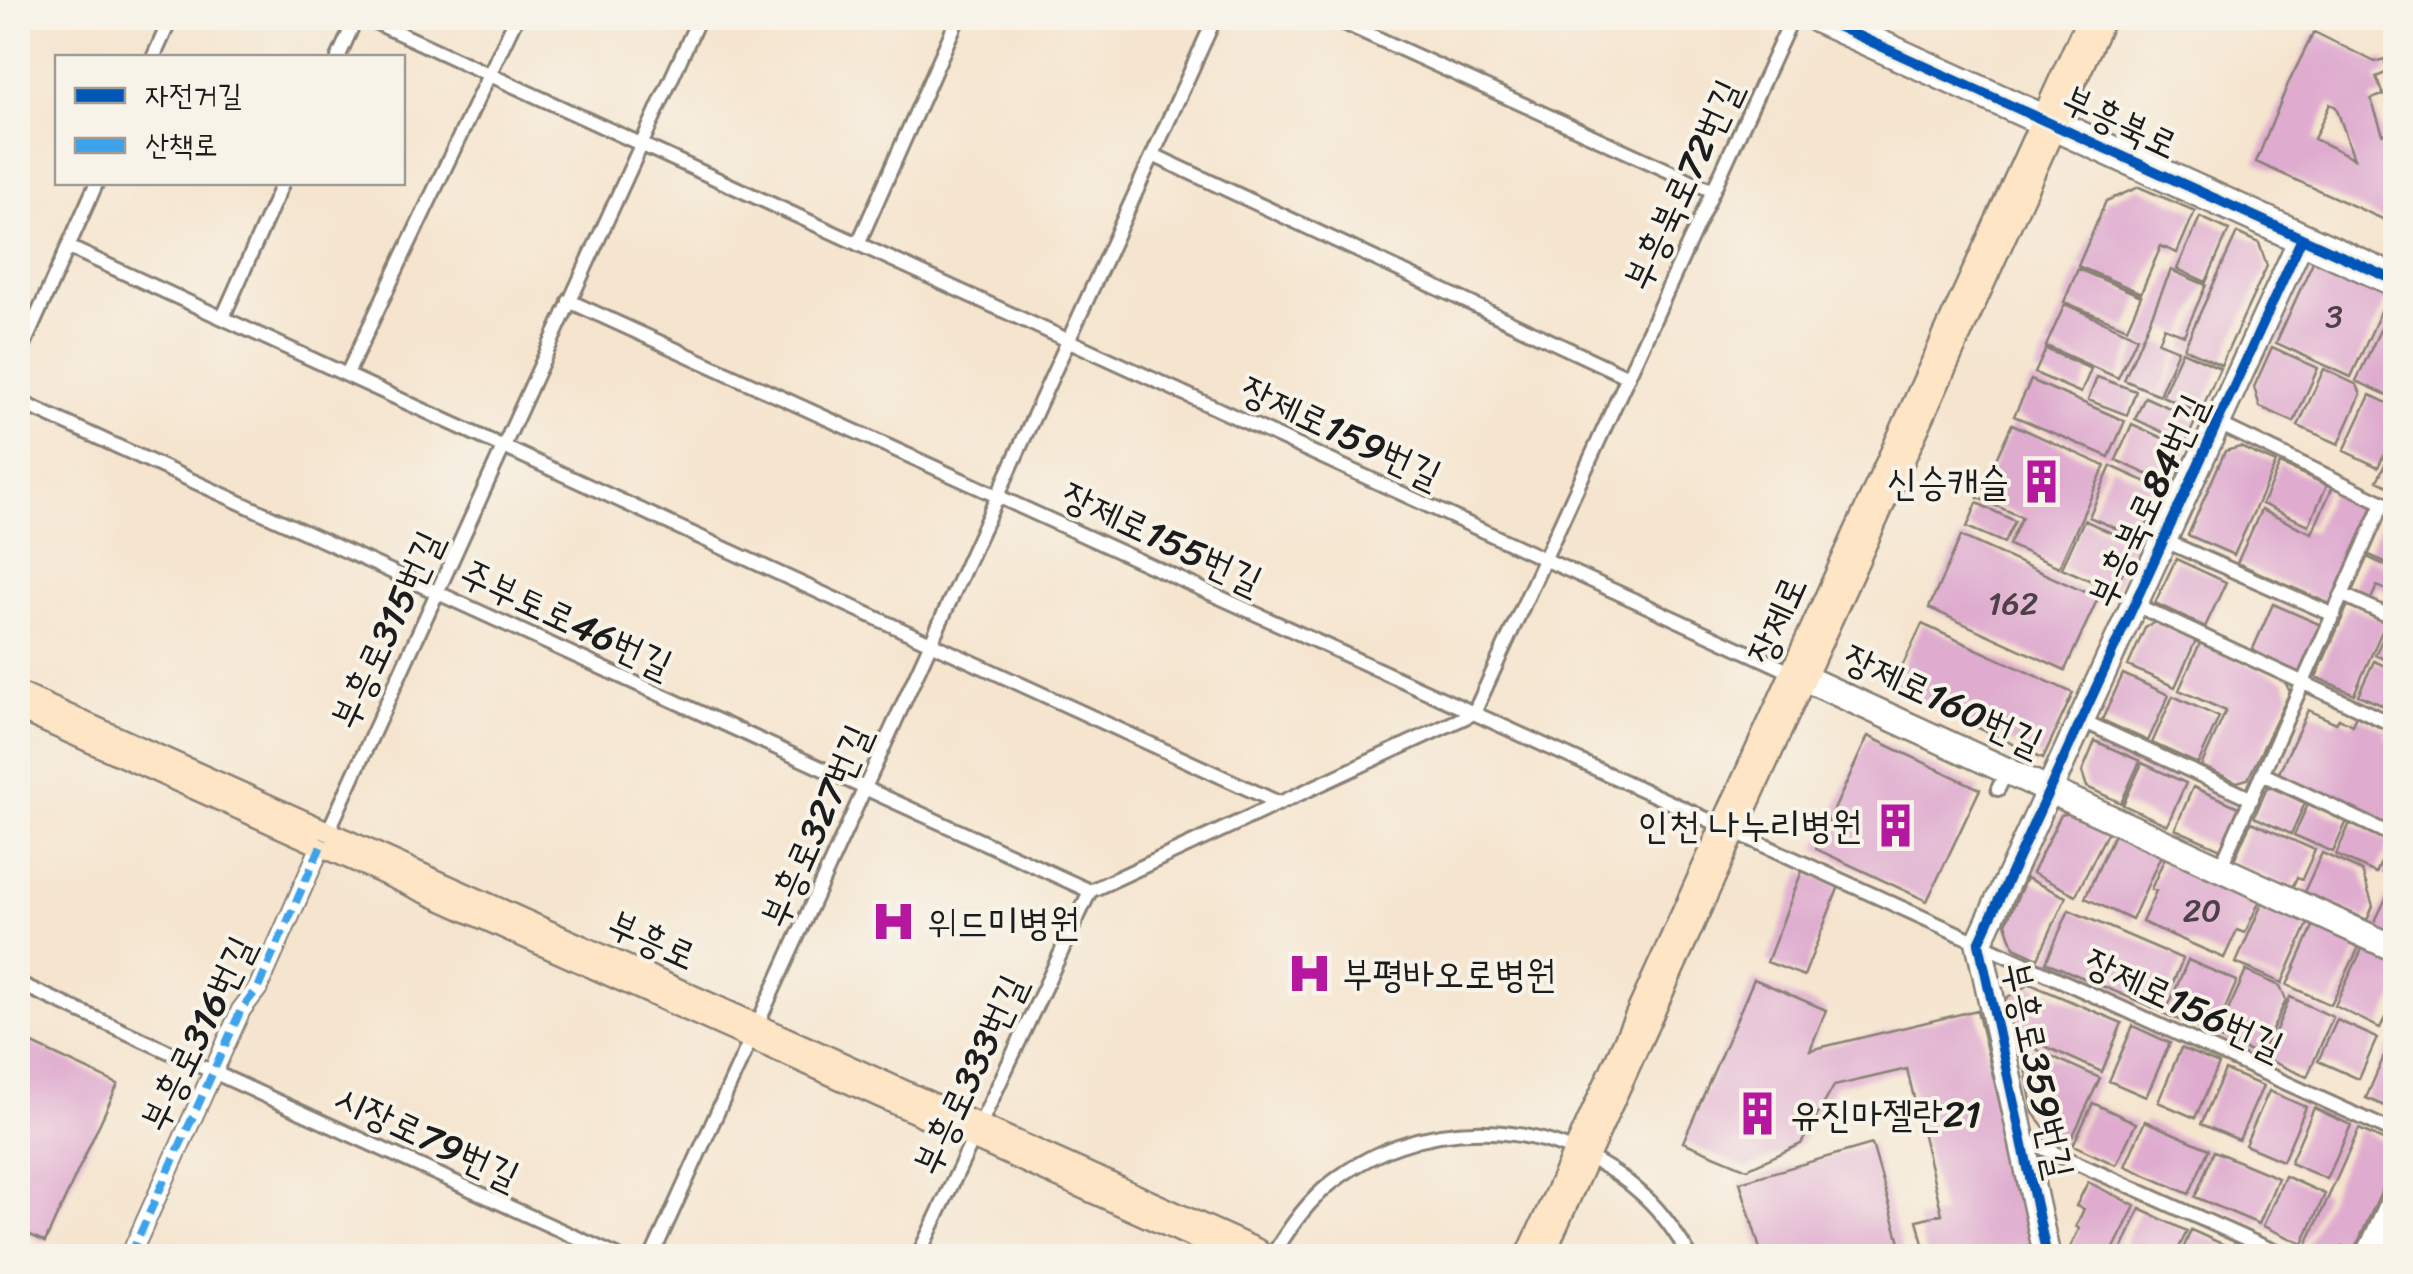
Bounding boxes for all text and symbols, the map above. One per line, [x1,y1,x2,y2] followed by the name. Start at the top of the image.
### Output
[55,55,405,185] legend
[2050,66,2190,178] street label: 부흥북로
[145,68,242,122] text: 자전거길
[1605,68,1761,302] street label: 부흥북로72번길
[145,118,217,172] text: 산책로
[2325,288,2343,345] house number: 3
[1229,356,1453,508] street label: 장제로159번길
[2069,383,2227,619] street label: 부흥북로84번길
[1887,449,2009,516] place label: 신승캐슬
[2018,458,2066,506] building icon: 신승캐슬
[1050,462,1274,614] street label: 장제로155번길
[312,519,462,741] street label: 부흥로315번길
[448,540,684,698] street label: 주부토로46번길
[1728,564,1826,676] street label: 장제로
[1988,575,2038,632] house number: 162
[1832,624,2054,776] street label: 장제로160번길
[741,713,891,939] street label: 부흥로327번길
[1638,792,1862,859] place label: 인천 나누리병원
[1871,801,1919,849] building icon: 인천 나누리병원
[2183,882,2221,939] house number: 20
[927,889,1080,956] place label: 위드미병원
[596,891,708,989] street label: 부흥로
[870,898,918,946] hospital icon: 위드미병원
[122,924,274,1144] street label: 부흥로316번길
[2073,928,2295,1080] street label: 장제로156번길
[1342,941,1556,1008] place label: 부평바오로병원
[1285,950,1333,998] hospital icon: 부평바오로병원
[1982,955,2094,1185] street label: 부흥로359번길
[894,963,1046,1187] street label: 부흥로333번길
[323,1065,531,1209] street label: 시장로79번길
[1790,1081,1981,1148] place label: 유진마젤란21
[1733,1090,1781,1138] building icon: 유진마젤란21

